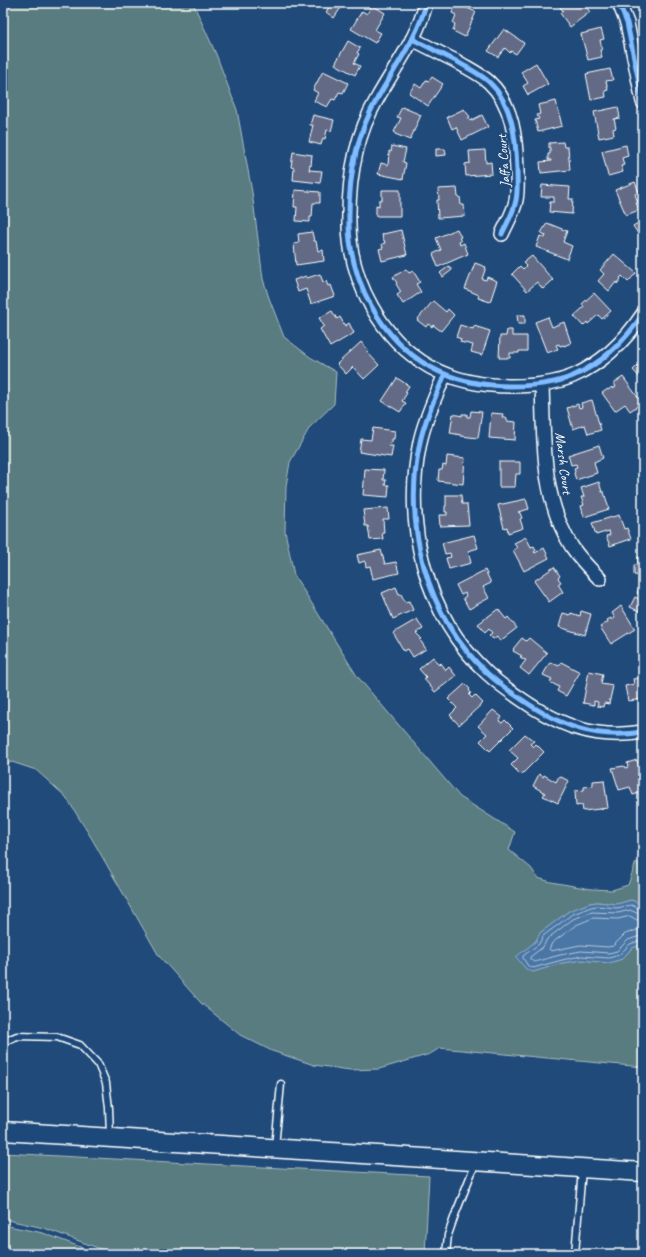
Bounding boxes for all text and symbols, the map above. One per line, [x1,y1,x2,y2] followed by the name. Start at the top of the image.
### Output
[493,133,514,189] street label: Jaffa Court
[551,431,576,496] street label: Marsh Court

